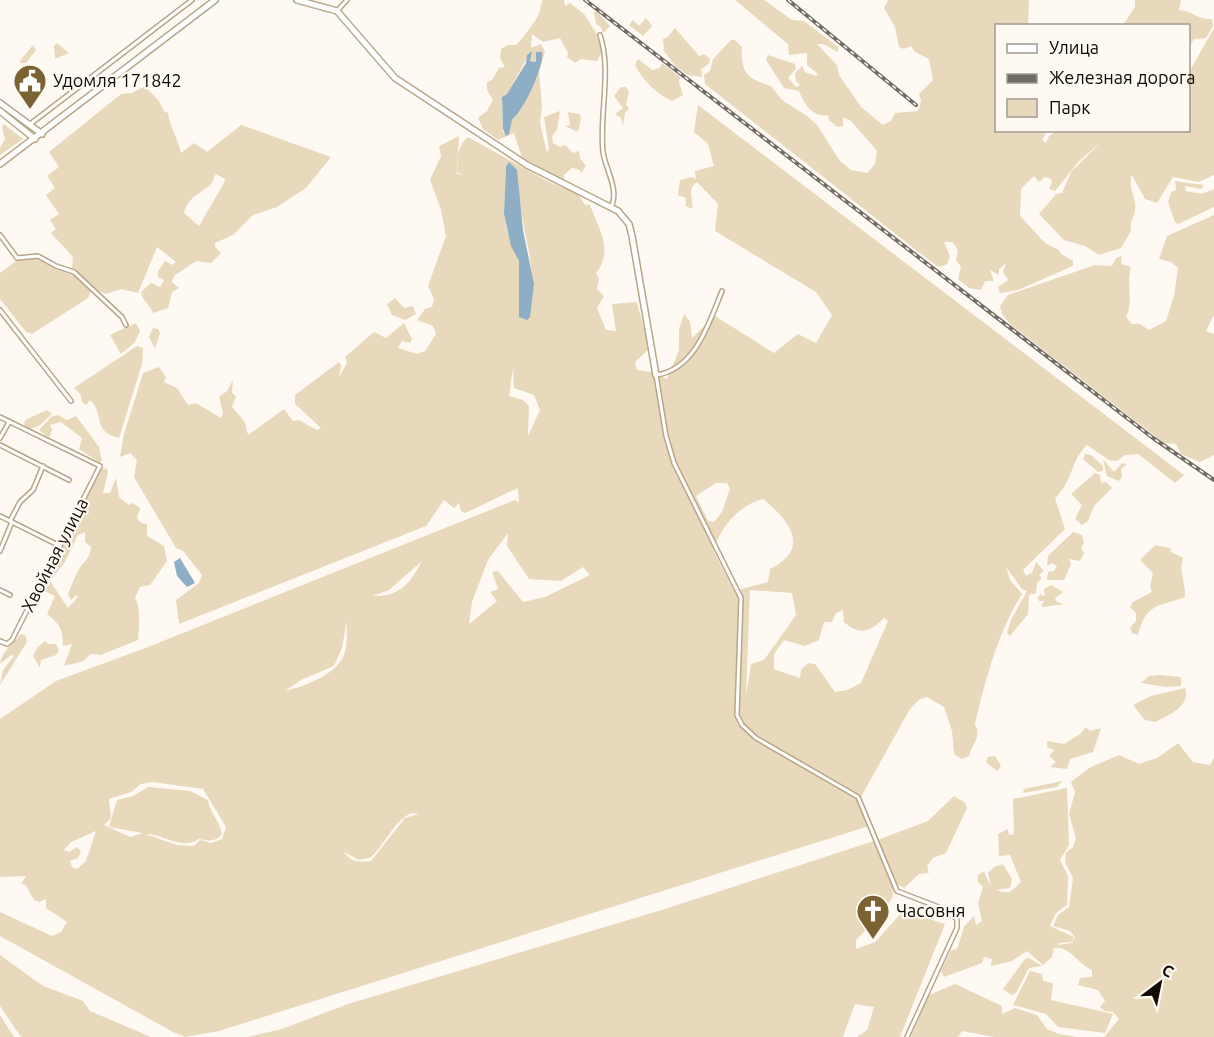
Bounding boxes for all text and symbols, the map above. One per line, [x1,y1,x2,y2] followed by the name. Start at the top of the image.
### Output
[995,24,1190,132] legend
[1049,37,1099,57] text: Улица
[12,63,48,110] public building icon: Удомля 171842
[1049,67,1196,87] text: Железная дорога
[53,70,182,90] place label: Удомля 171842
[1049,97,1090,117] text: Парк
[17,494,91,615] street label: Хвойная улица
[855,893,891,940] church icon: Часовня
[896,900,965,920] place label: Часовня
[1130,953,1190,1013] north arrow
[1159,960,1177,981] text: С

